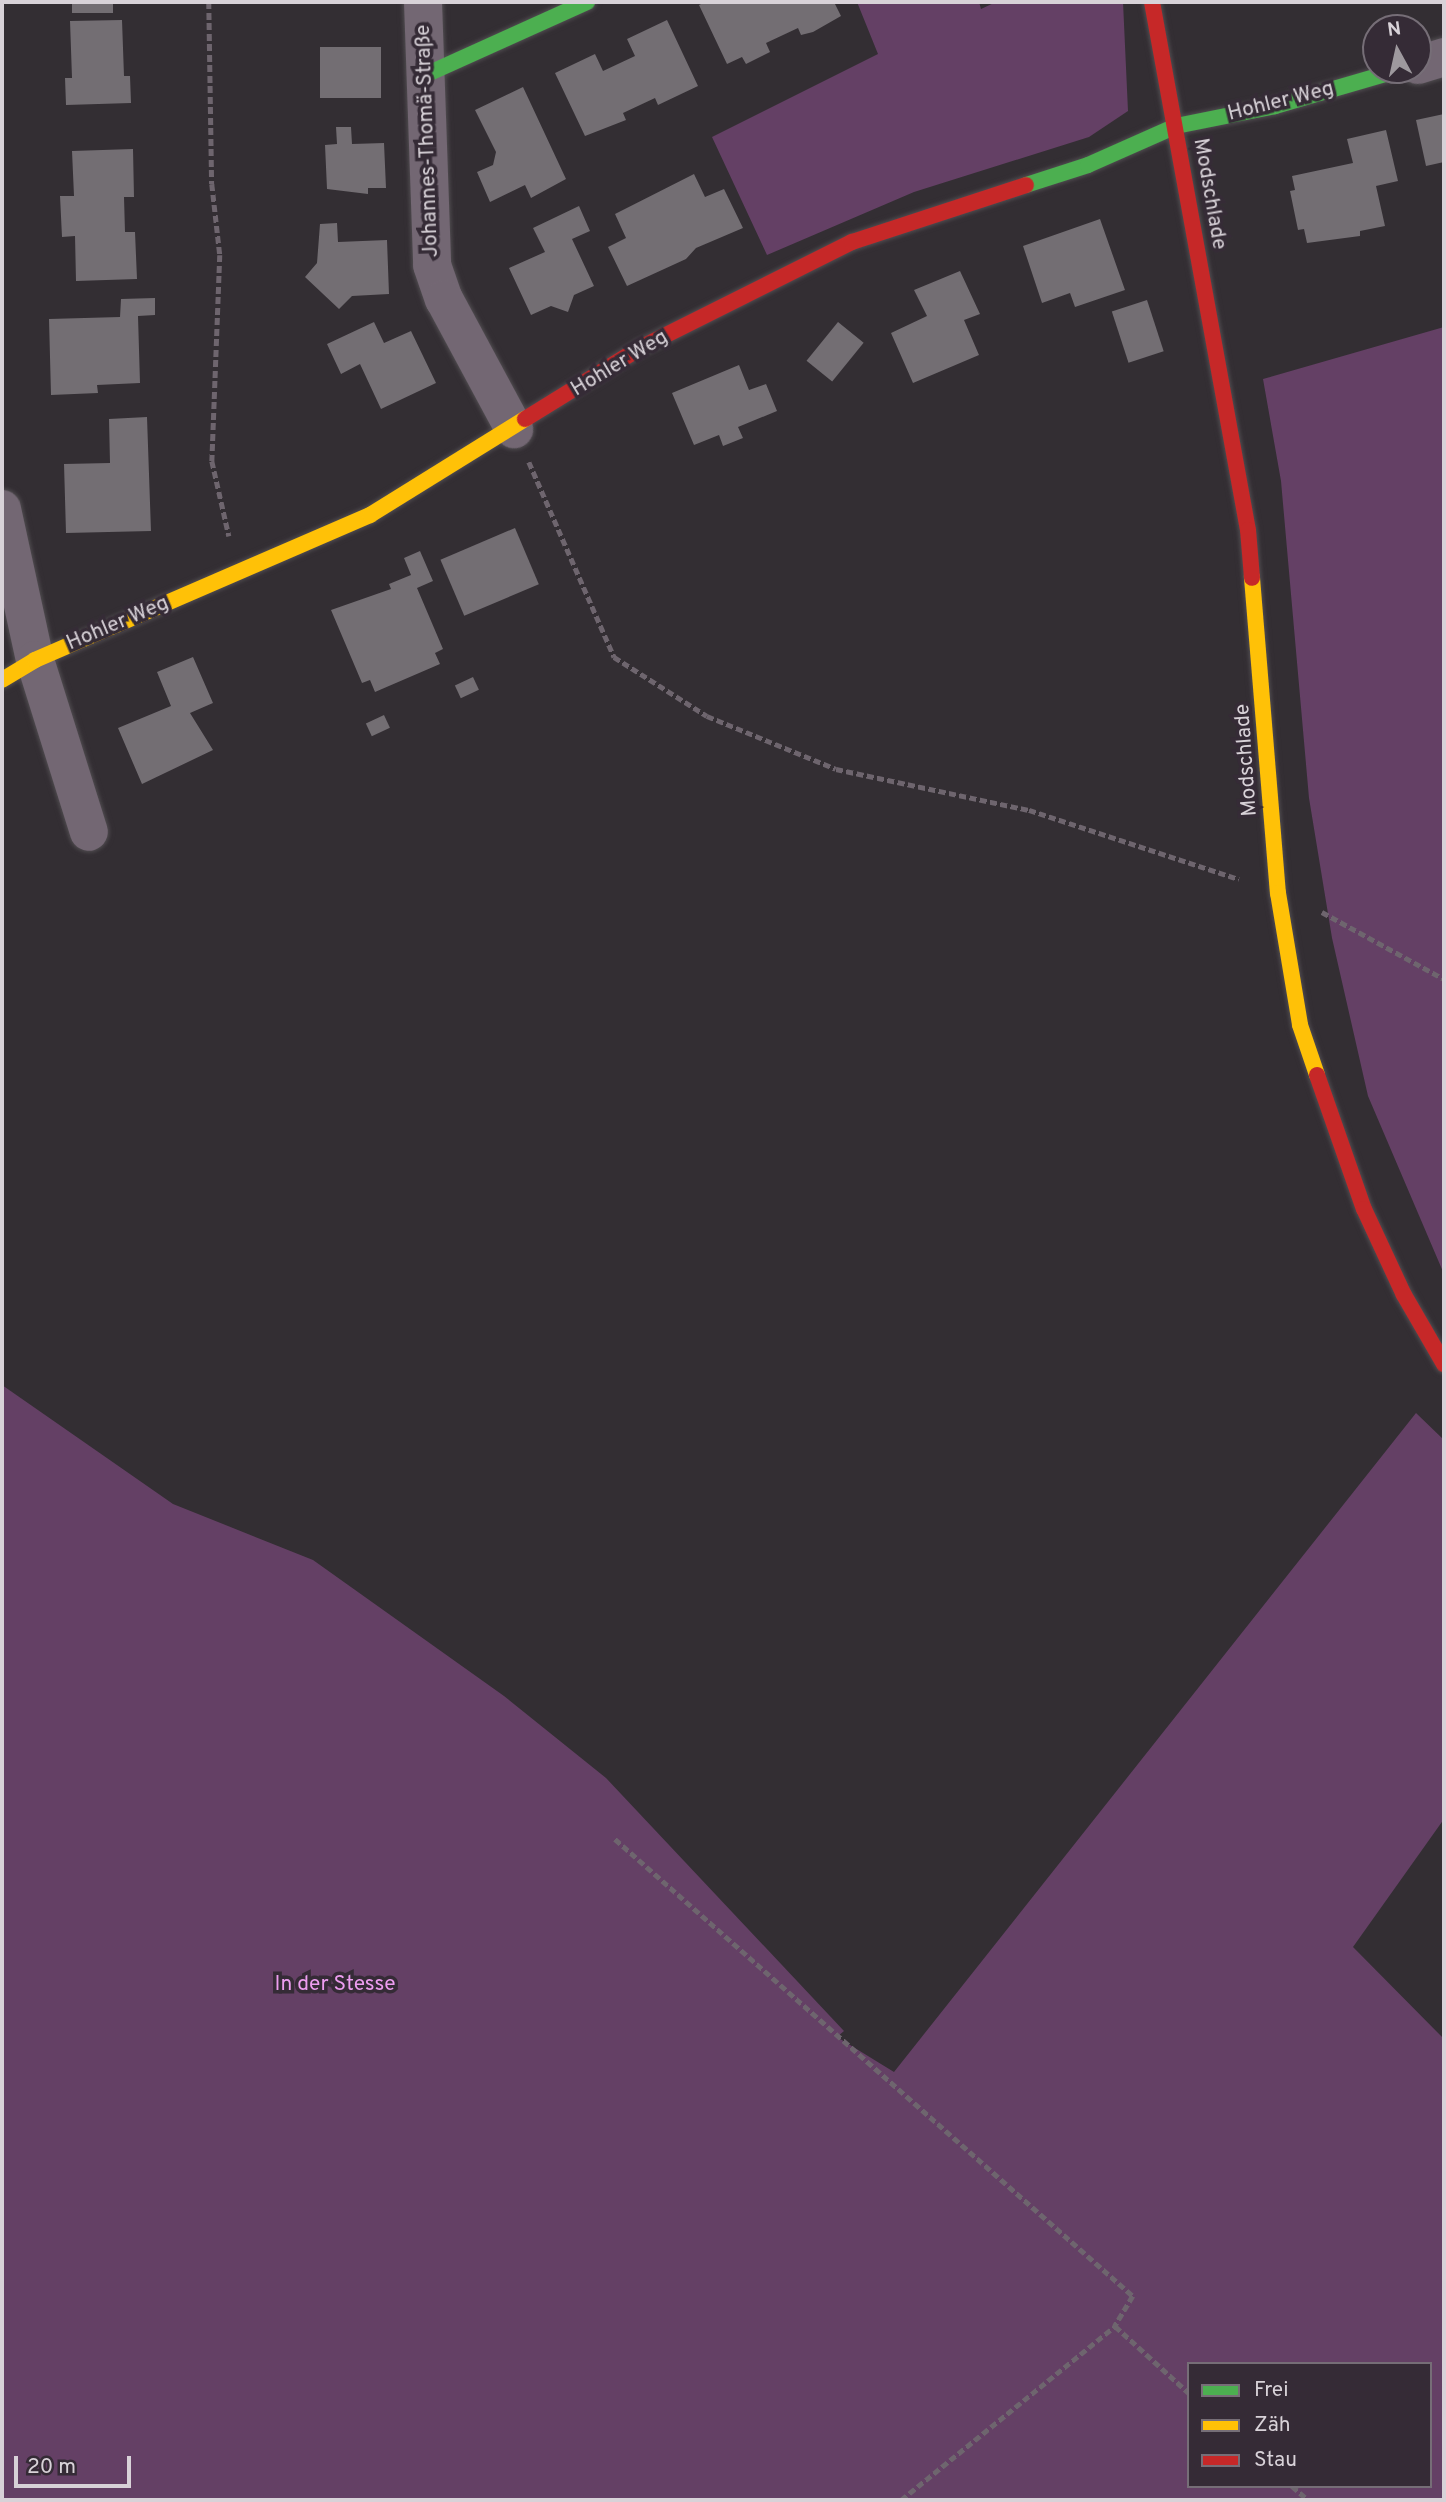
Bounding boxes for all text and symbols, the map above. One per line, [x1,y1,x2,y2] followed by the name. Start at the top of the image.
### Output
[1362,14,1432,84] north arrow
[1386,17,1403,43] text: N
[411,24,445,258] street label: Johannes-Thomä-Straße
[1225,77,1337,127] street label: Hohler Weg
[1187,136,1231,252] street label: Modschlade
[567,325,673,403] street label: Hohler Weg
[63,591,173,657] street label: Hohler Weg
[1230,703,1264,817] street label: Modschlade
[274,1972,396,1998] park label: In der Stesse
[1187,2362,1432,2488] legend
[1254,2377,1289,2404] text: Frei
[1254,2412,1291,2439] text: Zäh
[18,2442,135,2486] scale bar
[1254,2447,1297,2474] text: Stau
[27,2454,76,2481] text: 20 m

